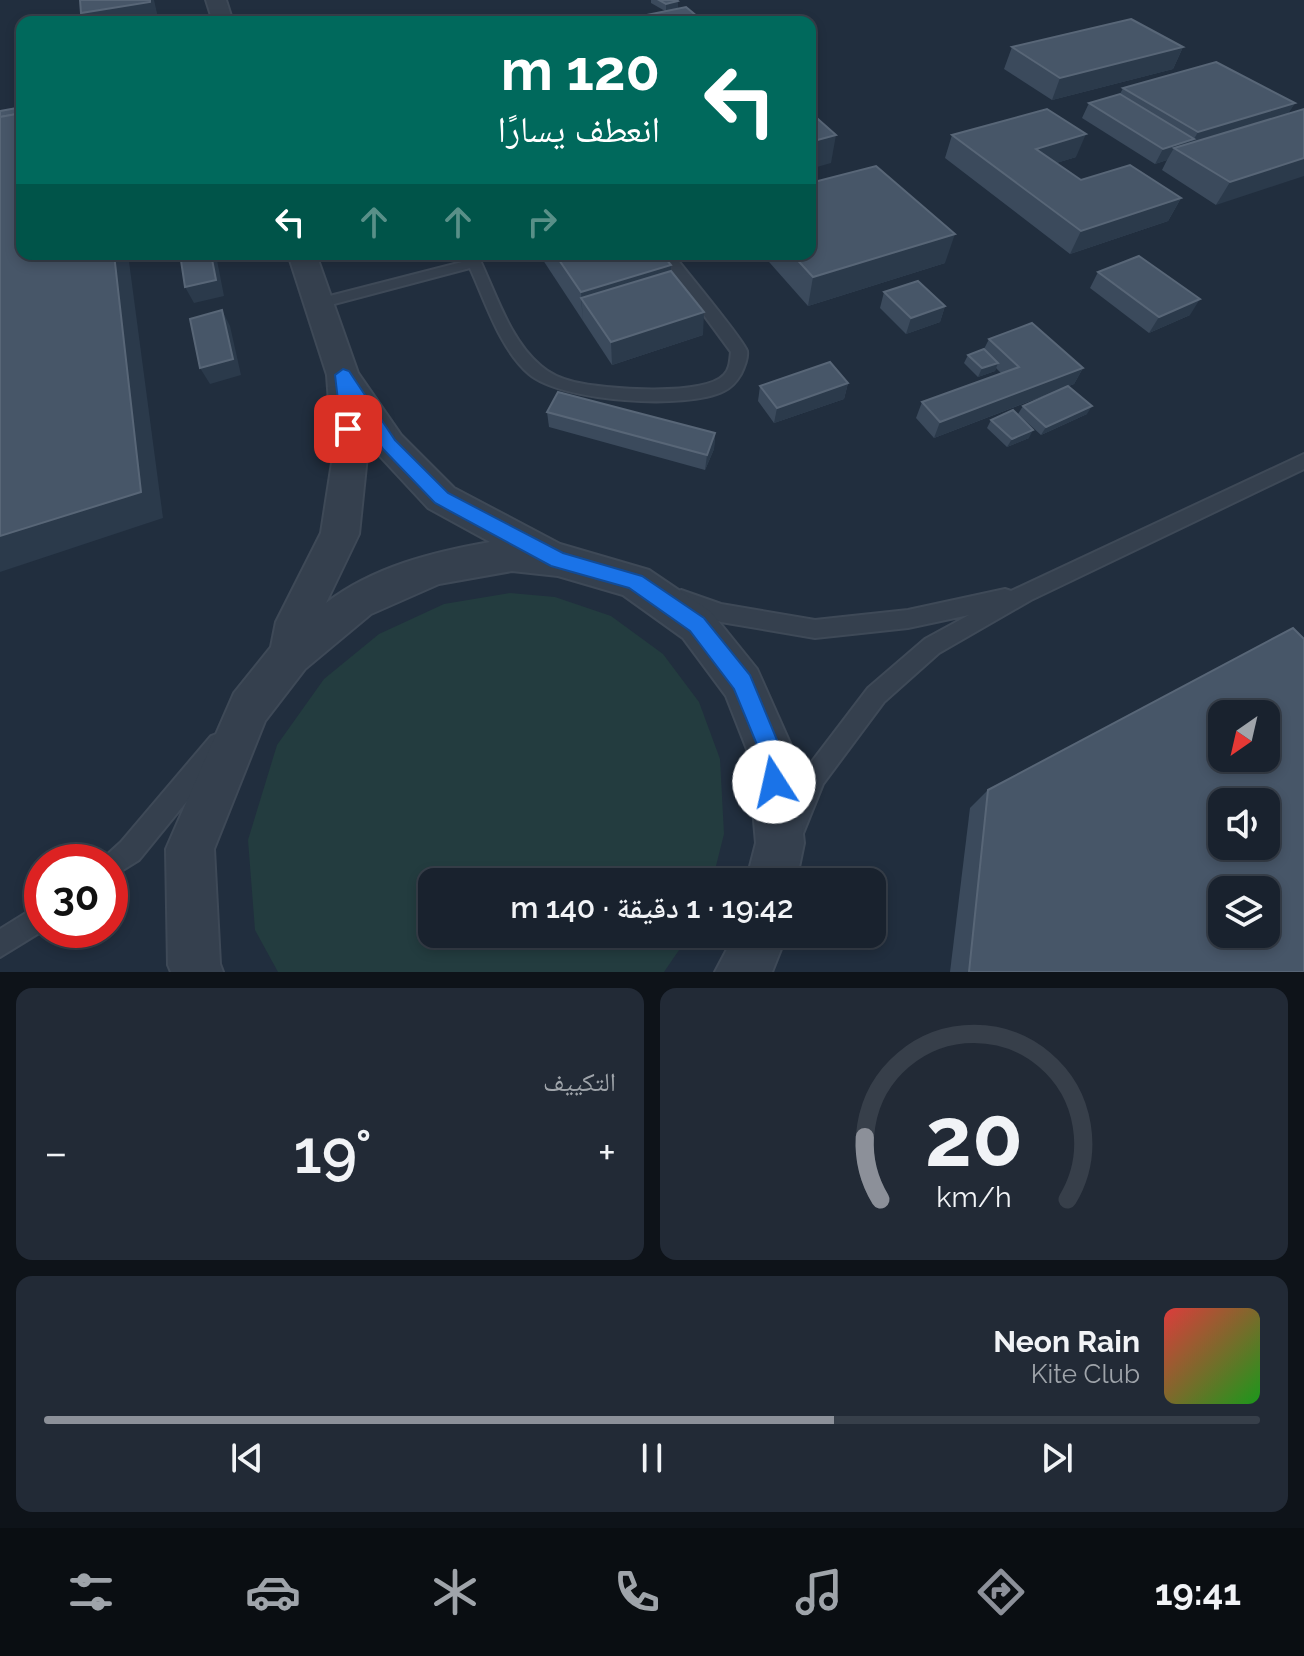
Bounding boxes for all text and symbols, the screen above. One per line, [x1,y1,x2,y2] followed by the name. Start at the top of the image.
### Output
[501,37,660,103] text: 120 m
[688,48,792,152] icon: left
[498,108,660,150] text: انعطف يسارًا
[268,200,312,244] icon: left
[352,200,396,244] icon: ahead
[436,200,480,244] icon: ahead
[520,200,564,244] icon: right
[314,395,382,463] pin
[326,407,370,451] icon: arrive
[1208,700,1280,772] north arrow
[1208,700,1280,948] map controls
[732,740,816,824] position arrow
[1208,788,1280,860] button: sound
[24,844,128,948] speed limit sign: 30
[1208,876,1280,948] button: layers
[511,890,793,925] text: 19:42 · 1 دقيقة · 140 m
[543,1067,616,1097] text: التكييف
[925,1088,1023,1185] text: 20
[293,1117,372,1187] text: 19°
[44,1127,68,1178] text: −
[598,1127,616,1178] text: +
[936,1180,1012,1214] text: km/h
[993,1324,1140,1359] text: Neon Rain
[1031,1359,1140,1389] text: Kite Club
[225,1436,269,1480] icon: previous
[630,1436,674,1480] icon: pause
[1035,1436,1079,1480] icon: next
[63,1564,119,1620] icon: filters
[245,1564,301,1620] icon: car
[427,1564,483,1620] icon: climate
[609,1564,665,1620] icon: phone
[791,1564,847,1620] icon: music
[973,1564,1029,1620] icon: directions
[1155,1571,1241,1613] text: 19:41

